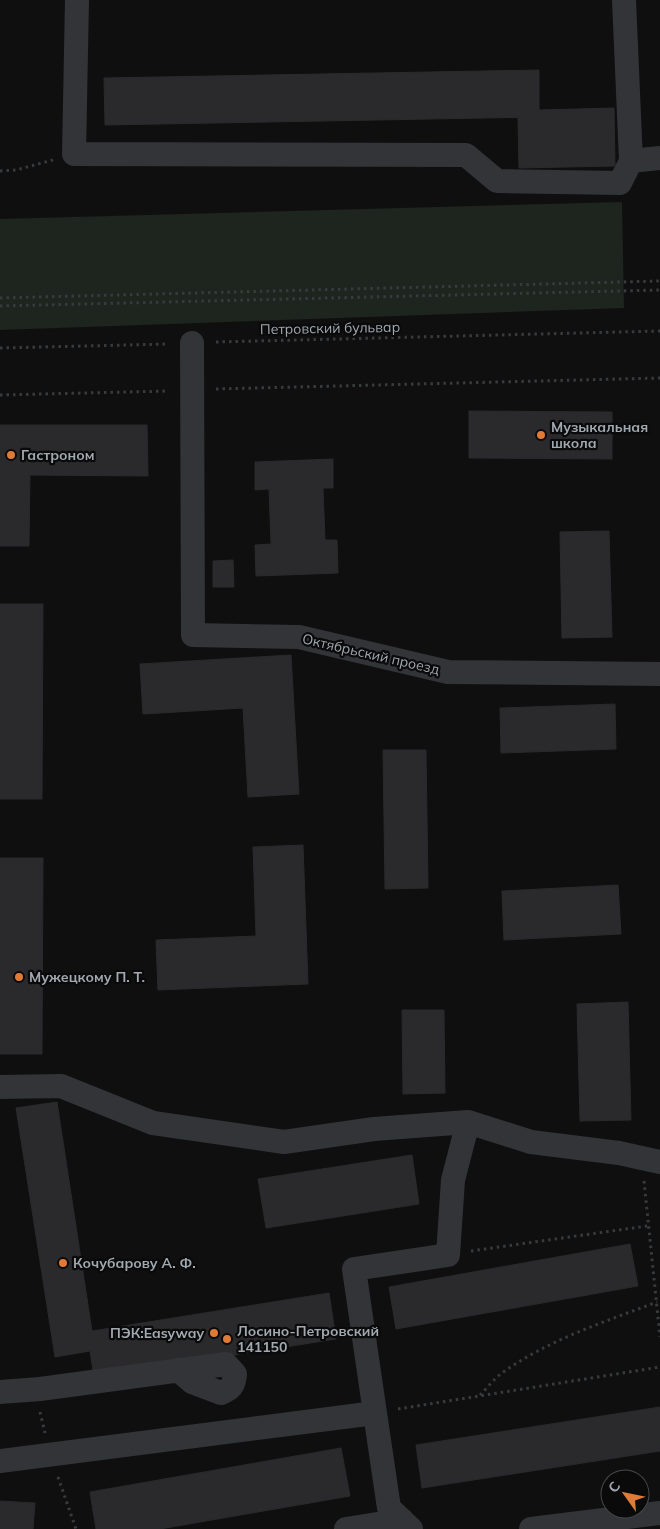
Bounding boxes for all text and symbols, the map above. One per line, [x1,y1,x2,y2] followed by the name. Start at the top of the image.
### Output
[260,318,400,338] street label: Петровский бульвар
[551,418,648,452] place label: Музыкальная школа
[535,429,547,441] marker: Музыкальная школа
[21,446,95,464] place label: Гастроном
[5,449,17,461] marker: Гастроном
[301,629,442,679] street label: Октябрьский проезд
[29,968,145,986] place label: Мужецкому П. Т.
[13,971,25,983] marker: Мужецкому П. Т.
[73,1254,196,1272] place label: Кочубарову А. Ф.
[57,1257,69,1269] marker: Кочубарову А. Ф.
[237,1322,379,1356] place label: Лосино-Петровский 141150
[110,1324,204,1342] place label: ПЭК:Easyway
[208,1327,220,1339] marker: ПЭК:Easyway
[221,1333,233,1345] marker: Лосино-Петровский 141150
[600,1469,650,1519] north arrow
[604,1478,624,1496] text: С

